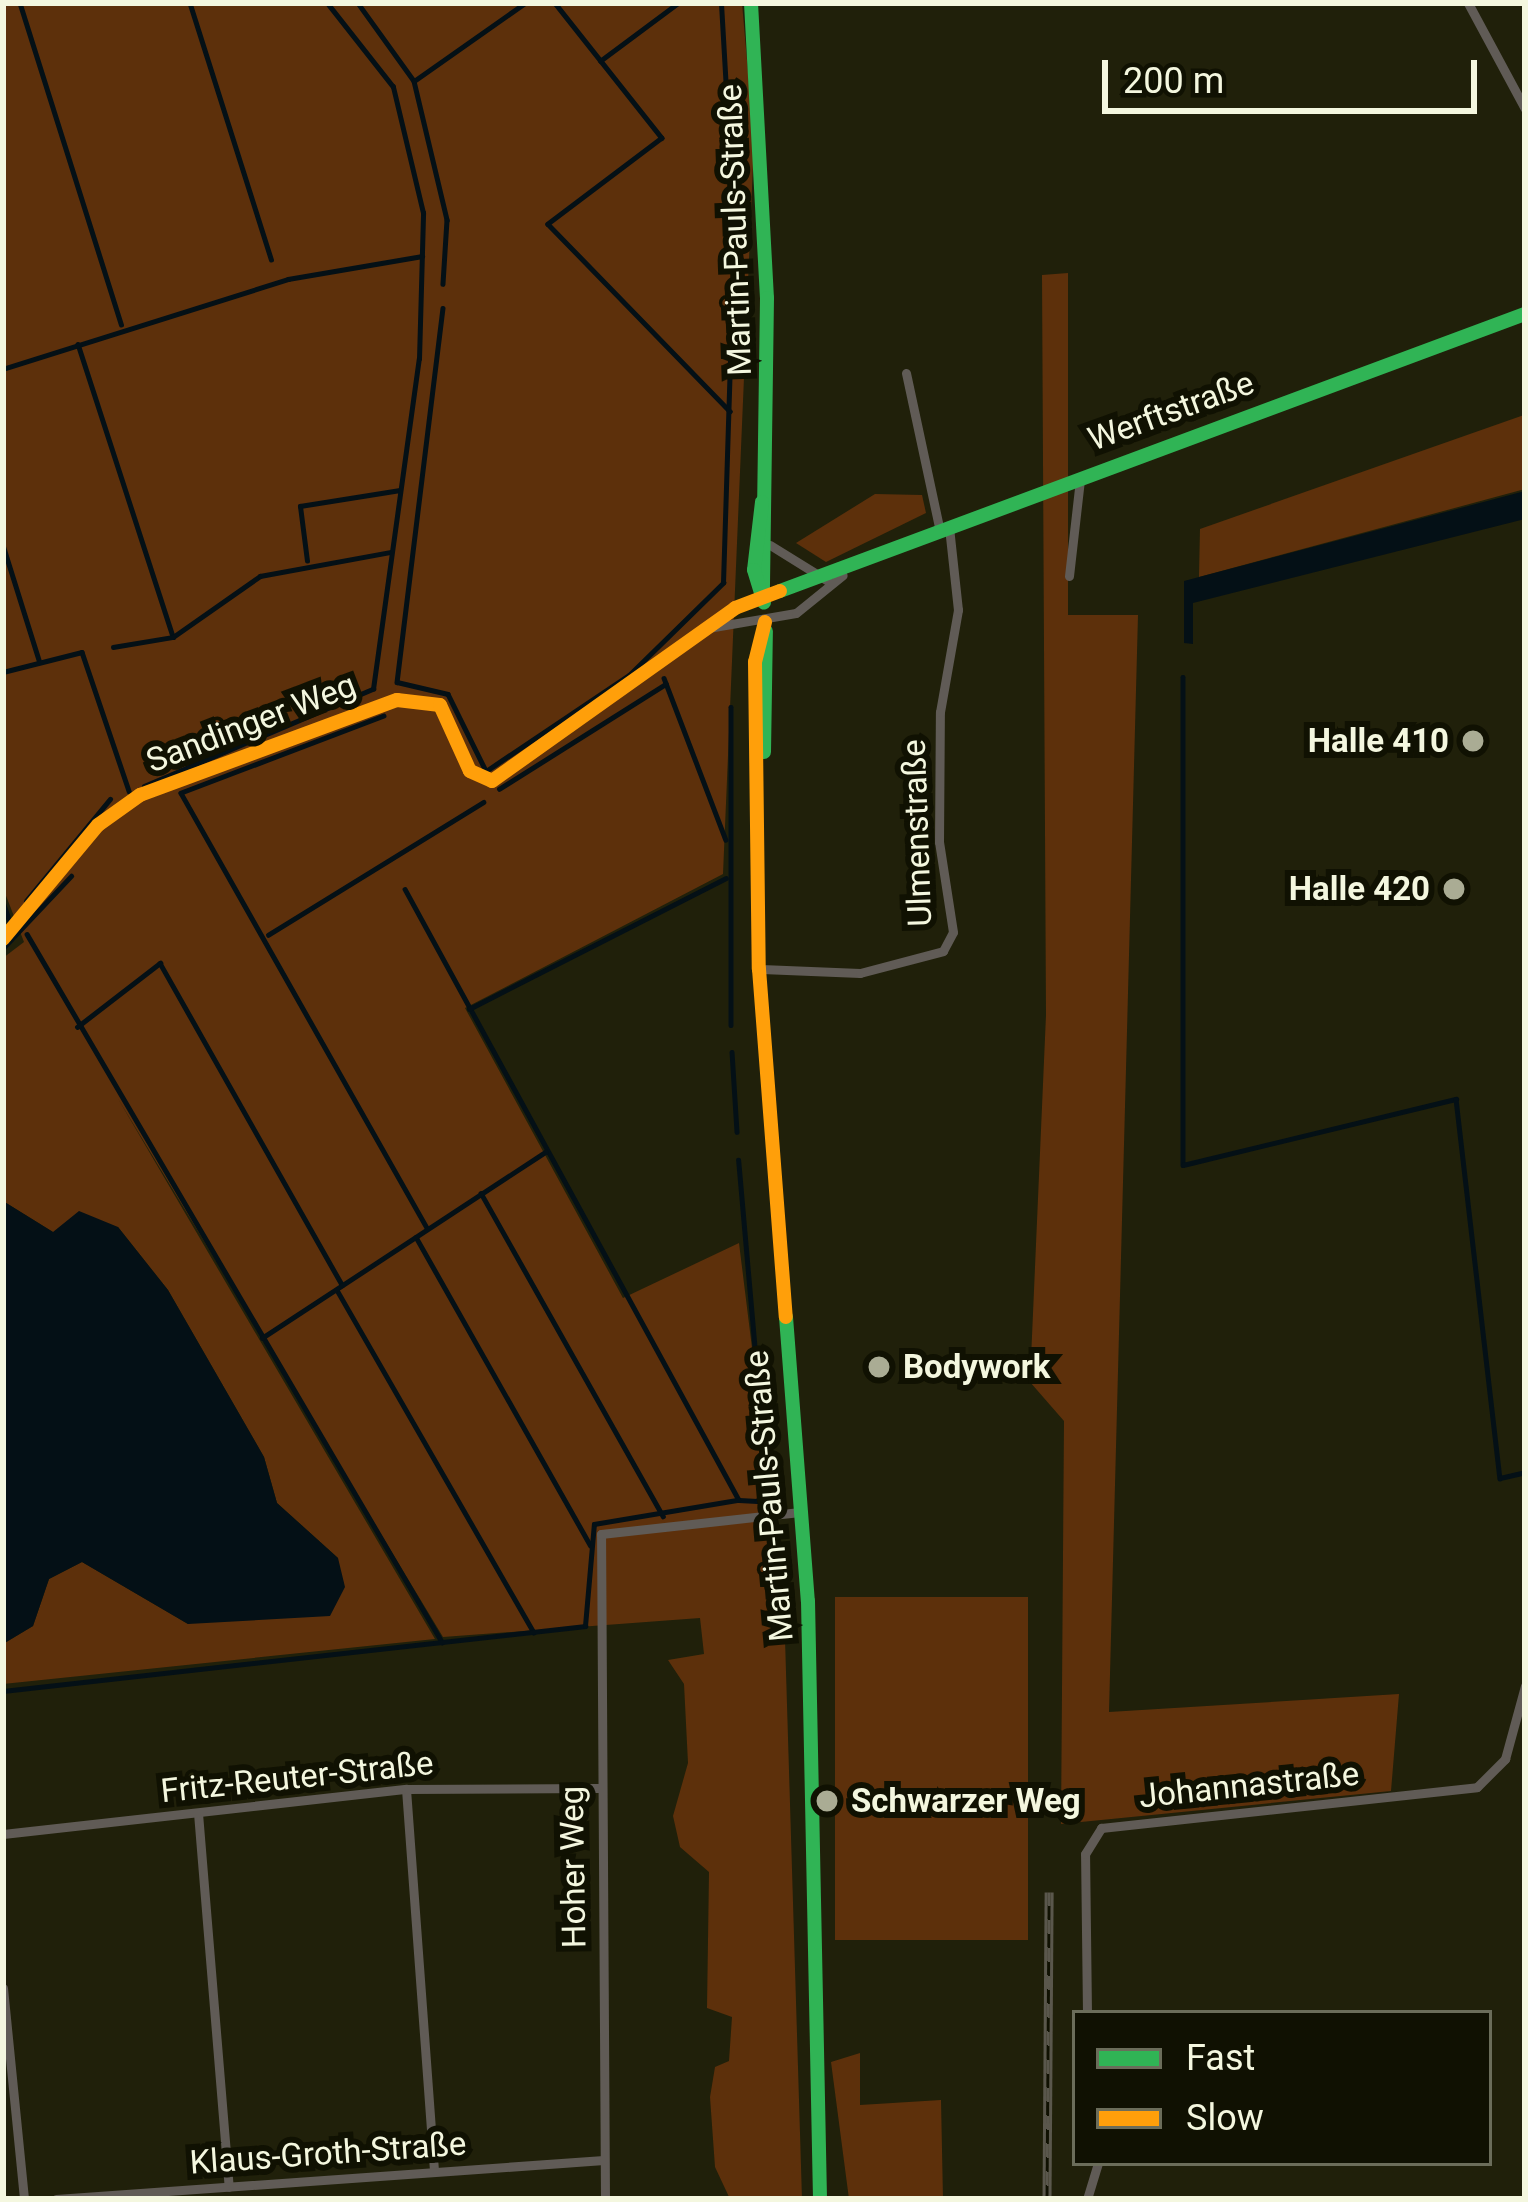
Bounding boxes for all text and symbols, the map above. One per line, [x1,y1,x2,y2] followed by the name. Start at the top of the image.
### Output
[1108,36,1483,110] scale bar
[1123,60,1224,102] text: 200 m
[710,83,760,377] street label: Martin-Pauls-Straße
[1083,363,1259,459] street label: Werftstraße
[141,665,361,781] street label: Sandinger Weg
[1308,721,1449,761] place label: Halle 410
[1460,728,1486,754] marker: Halle 410
[894,739,940,927] street label: Ulmenstraße
[1289,869,1430,909] place label: Halle 420
[1441,876,1467,902] marker: Halle 420
[903,1347,1050,1387] place label: Bodywork
[737,1349,801,1643] street label: Martin-Pauls-Straße
[866,1354,892,1380] marker: Bodywork
[159,1743,435,1811] street label: Fritz-Reuter-Straße
[1137,1754,1361,1816] street label: Johannastraße
[851,1781,1081,1821] place label: Schwarzer Weg
[552,1786,594,1948] street label: Hoher Weg
[814,1788,840,1814] marker: Schwarzer Weg
[1072,2010,1492,2166] legend
[1186,2037,1255,2079] text: Fast
[1186,2097,1264,2139] text: Slow
[188,2124,468,2182] street label: Klaus-Groth-Straße

